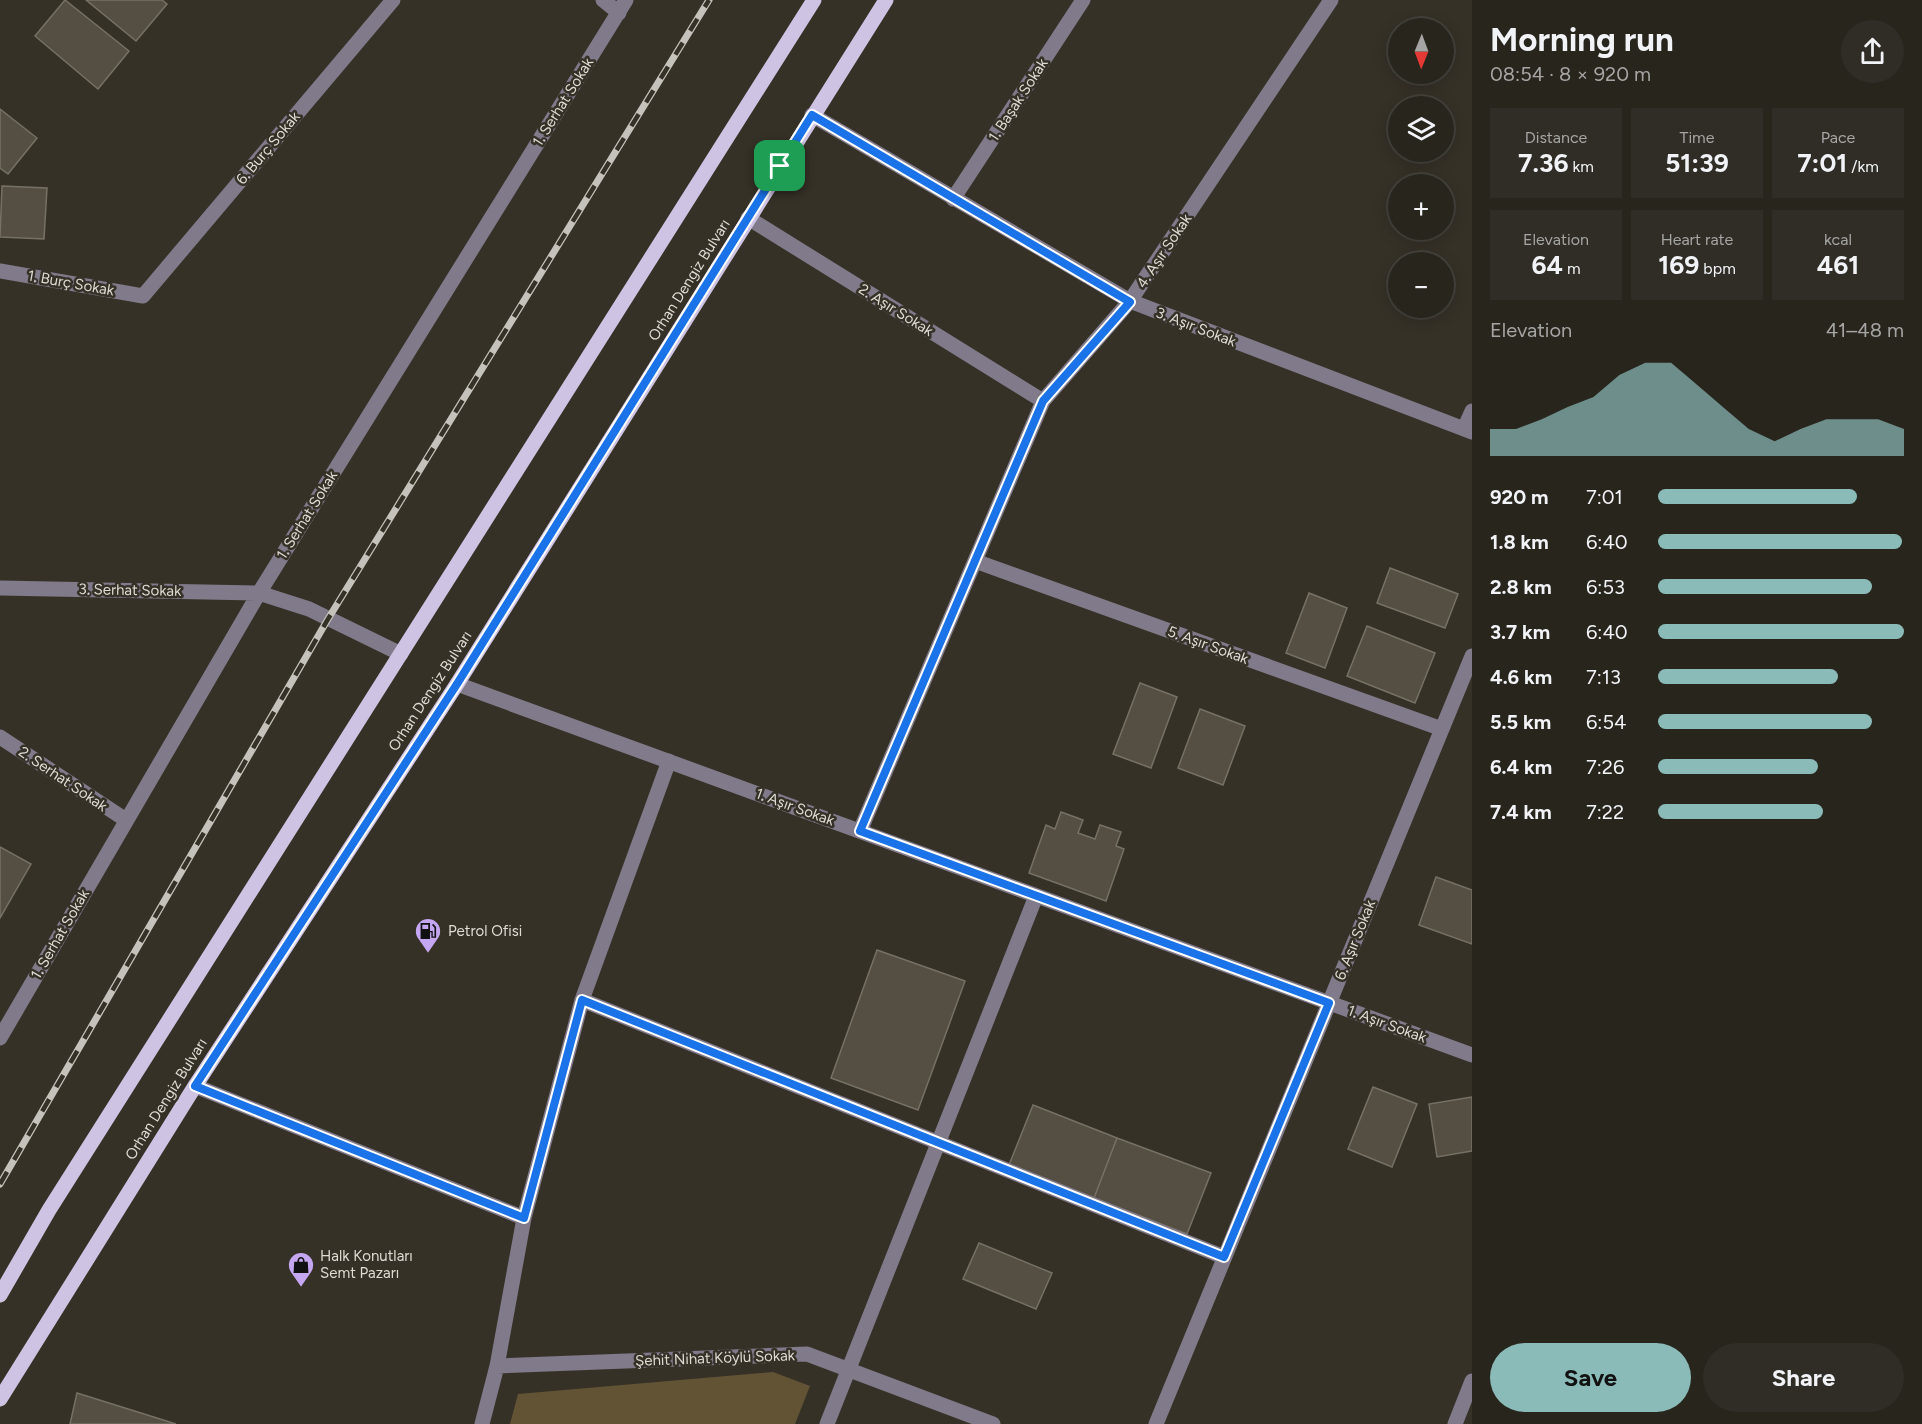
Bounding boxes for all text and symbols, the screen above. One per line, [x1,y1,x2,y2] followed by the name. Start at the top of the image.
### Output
[1388,18,1454,84] north arrow
[1388,18,1454,318] map controls
[1490,20,1674,59] text: Morning run
[1841,20,1904,83] button: share
[529,54,598,150] street label: 1. Serhat Sokak
[984,54,1052,145] street label: 1. Başak Sokak
[1490,62,1651,86] text: 08:54 · 8 × 920 m
[1388,96,1454,162] button: layers
[232,107,304,188] street label: 6. Burç Sokak
[1525,128,1587,147] text: Distance
[1680,128,1714,147] text: Time
[1821,128,1855,147] text: Pace
[754,140,805,191] pin
[1518,147,1569,179] text: 7.36
[1665,147,1729,179] text: 51:39
[1797,147,1847,179] text: 7:01
[763,149,796,182] icon: arrive
[1569,157,1594,176] text: km
[1847,157,1879,176] text: /km
[1388,174,1454,240] button: +
[1133,210,1196,291] street label: 4. Aşır Sokak
[644,216,734,344] street label: Orhan Dengiz Bulvarı
[1523,230,1589,249] text: Elevation
[1661,230,1733,249] text: Heart rate
[1824,230,1852,249] text: kcal
[1531,249,1563,281] text: 64
[1658,249,1699,281] text: 169
[1817,249,1859,281] text: 461
[1388,252,1454,318] button: −
[1563,259,1581,278] text: m
[1699,259,1736,278] text: bpm
[26,267,116,300] street label: 1. Burç Sokak
[855,280,937,340] street label: 2. Aşır Sokak
[1153,303,1239,351] street label: 3. Aşır Sokak
[1490,318,1572,342] text: Elevation
[1826,318,1904,342] text: 41–48 m
[273,467,342,563] street label: 1. Serhat Sokak
[1490,485,1548,509] text: 920 m
[1586,485,1623,509] text: 7:01
[1490,530,1549,554] text: 1.8 km
[1586,530,1628,554] text: 6:40
[1490,575,1552,599] text: 2.8 km
[1586,575,1625,599] text: 6:53
[78,580,182,600] street label: 3. Serhat Sokak
[1490,620,1550,644] text: 3.7 km
[1586,620,1628,644] text: 6:40
[1165,622,1252,668] street label: 5. Aşır Sokak
[384,628,476,754] street label: Orhan Dengiz Bulvarı
[1490,665,1552,689] text: 4.6 km
[1586,665,1621,689] text: 7:13
[1490,710,1551,734] text: 5.5 km
[1586,710,1626,734] text: 6:54
[15,743,111,816] street label: 2. Serhat Sokak
[1490,755,1552,779] text: 6.4 km
[1586,755,1624,779] text: 7:26
[753,784,837,830] street label: 1. Aşır Sokak
[1490,800,1552,824] text: 7.4 km
[1586,800,1624,824] text: 7:22
[27,885,93,982] street label: 1. Serhat Sokak
[1331,897,1379,983] street label: 6. Aşır Sokak
[413,916,443,954] fuel station icon: Petrol Ofisi
[448,922,522,940] place label: Petrol Ofisi
[1345,1001,1429,1047] street label: 1. Aşır Sokak
[121,1035,211,1163] street label: Orhan Dengiz Bulvarı
[320,1247,413,1282] place label: Halk Konutları Semt Pazarı
[286,1250,316,1288] shop icon: Halk Konutları Semt Pazarı
[1490,1343,1691,1412] button: Save
[1703,1343,1904,1412] button: Share
[635,1346,796,1370] street label: Şehit Nihat Köylü Sokak

